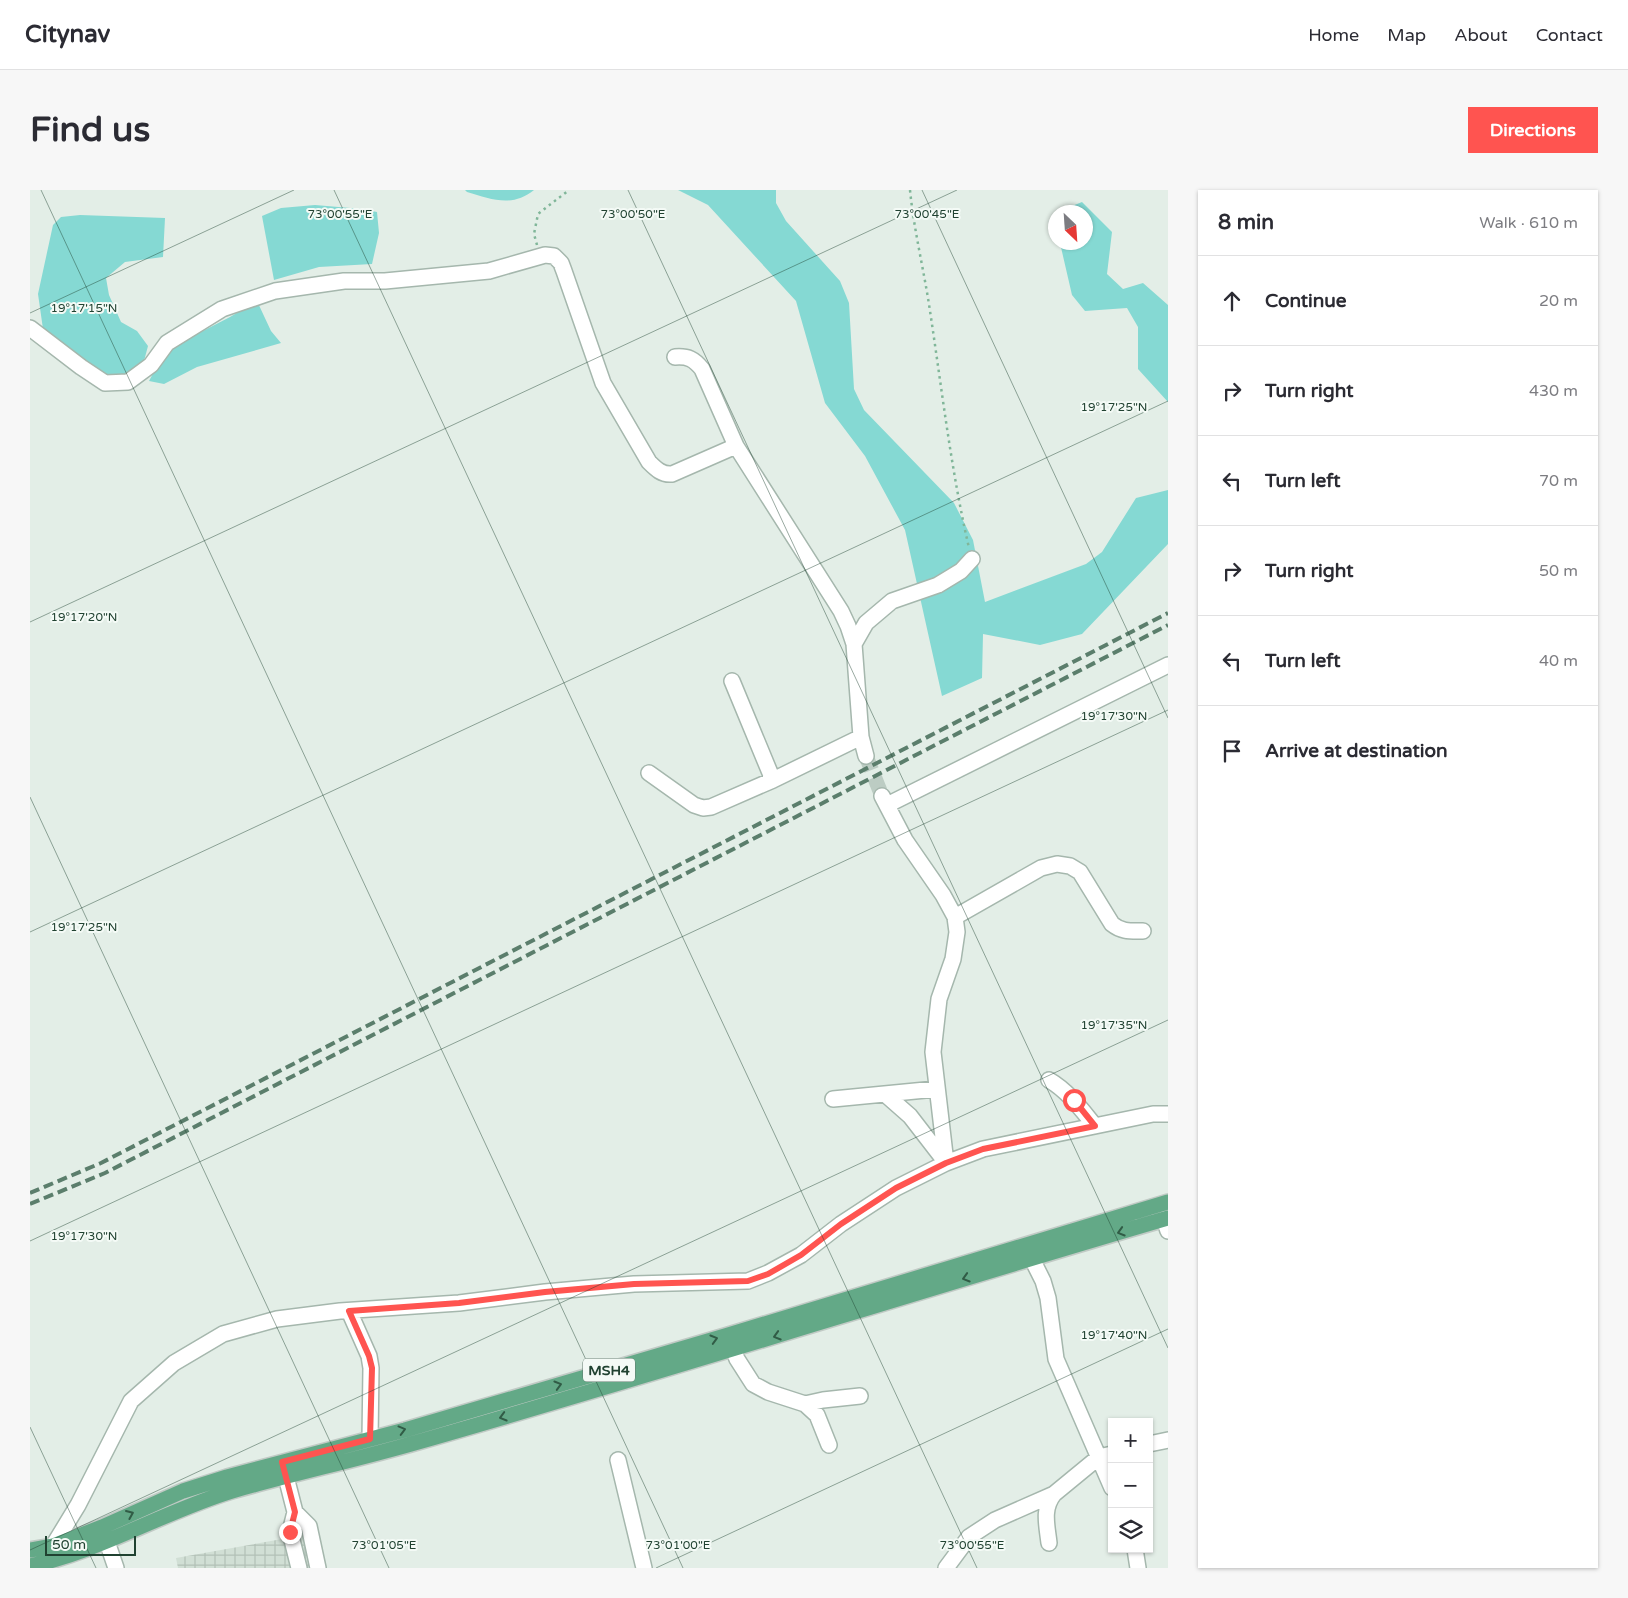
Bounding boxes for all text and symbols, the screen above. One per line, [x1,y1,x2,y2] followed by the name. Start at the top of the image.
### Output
[25,20,110,49] text: Citynav
[1308,24,1359,46] text: Home
[1387,24,1426,46] text: Map
[1454,24,1508,46] text: About
[1536,24,1603,46] text: Contact
[1468,107,1598,153] button: Directions
[30,109,150,151] text: Find us
[1048,205,1093,250] north arrow
[307,207,373,221] text: 73°00'55"E
[600,207,666,221] text: 73°00'50"E
[894,207,960,221] text: 73°00'45"E
[1218,210,1274,235] text: 8 min
[1479,213,1578,233] text: Walk · 610 m
[1218,287,1246,315] icon: ahead
[1265,290,1347,312] text: Continue
[1539,291,1578,311] text: 20 m
[51,301,118,315] text: 19°17'15"N
[1218,377,1246,405] icon: right
[1265,380,1353,402] text: Turn right
[1529,381,1578,401] text: 430 m
[1081,400,1148,414] text: 19°17'25"N
[1218,467,1246,495] icon: left
[1265,470,1341,492] text: Turn left
[1539,471,1578,491] text: 70 m
[1218,557,1246,585] icon: right
[1265,560,1353,582] text: Turn right
[1539,561,1578,581] text: 50 m
[51,610,118,624] text: 19°17'20"N
[1218,647,1246,675] icon: left
[1265,650,1341,672] text: Turn left
[1539,651,1578,671] text: 40 m
[1081,709,1148,723] text: 19°17'30"N
[1218,737,1246,765] icon: arrive
[1265,740,1448,762] text: Arrive at destination
[51,920,118,934] text: 19°17'25"N
[1081,1018,1148,1032] text: 19°17'35"N
[1063,1089,1086,1112] route start
[1118,1226,1126,1236] one-way arrow
[51,1229,118,1243] text: 19°17'30"N
[962,1273,970,1283] one-way arrow
[1081,1328,1148,1342] text: 19°17'40"N
[773,1330,781,1340] one-way arrow
[709,1334,718,1345] one-way arrow
[583,1358,635,1382] road number: MSH4
[553,1380,561,1390] one-way arrow
[500,1411,508,1421] one-way arrow
[1108,1418,1153,1553] map controls
[1108,1418,1153,1463] button: +
[397,1426,405,1436] one-way arrow
[1108,1463,1153,1508] button: −
[1108,1508,1153,1553] button: layers
[125,1510,134,1521] one-way arrow
[279,1521,302,1544] route end
[45,1533,136,1556] scale bar
[52,1536,86,1553] text: 50 m
[351,1538,417,1552] text: 73°01'05"E
[645,1538,711,1552] text: 73°01'00"E
[939,1538,1005,1552] text: 73°00'55"E

